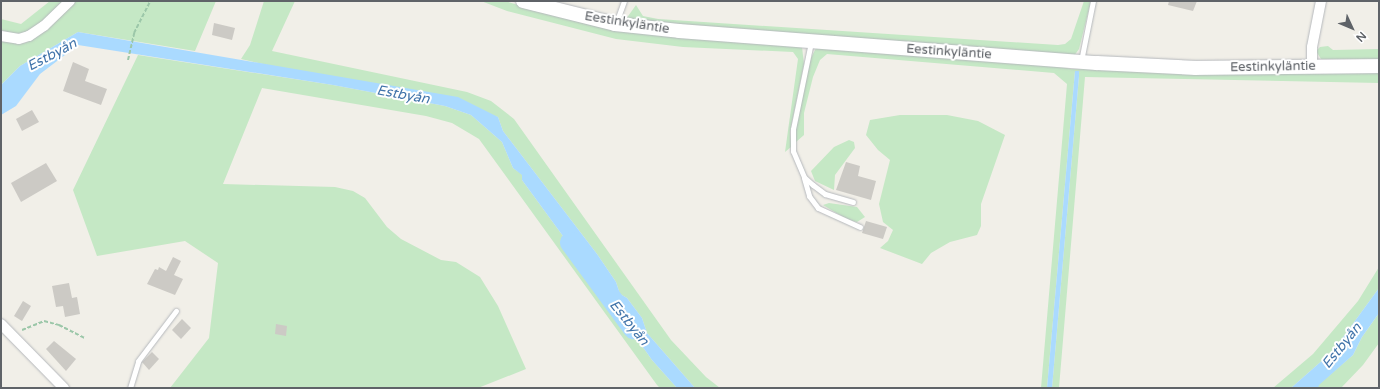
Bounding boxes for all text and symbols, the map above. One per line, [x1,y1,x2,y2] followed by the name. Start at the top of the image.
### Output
[1332,8,1372,48] north arrow
[583,9,671,37] street label: Eestinkyläntie
[1353,29,1369,44] text: N
[24,35,80,75] water label: Estbyån
[906,41,992,63] street label: Eestinkyläntie
[1230,58,1316,76] street label: Eestinkyläntie
[375,82,431,108] water label: Estbyån
[606,297,652,349] water label: Estbyån
[1319,320,1365,372] water label: Estbyån

